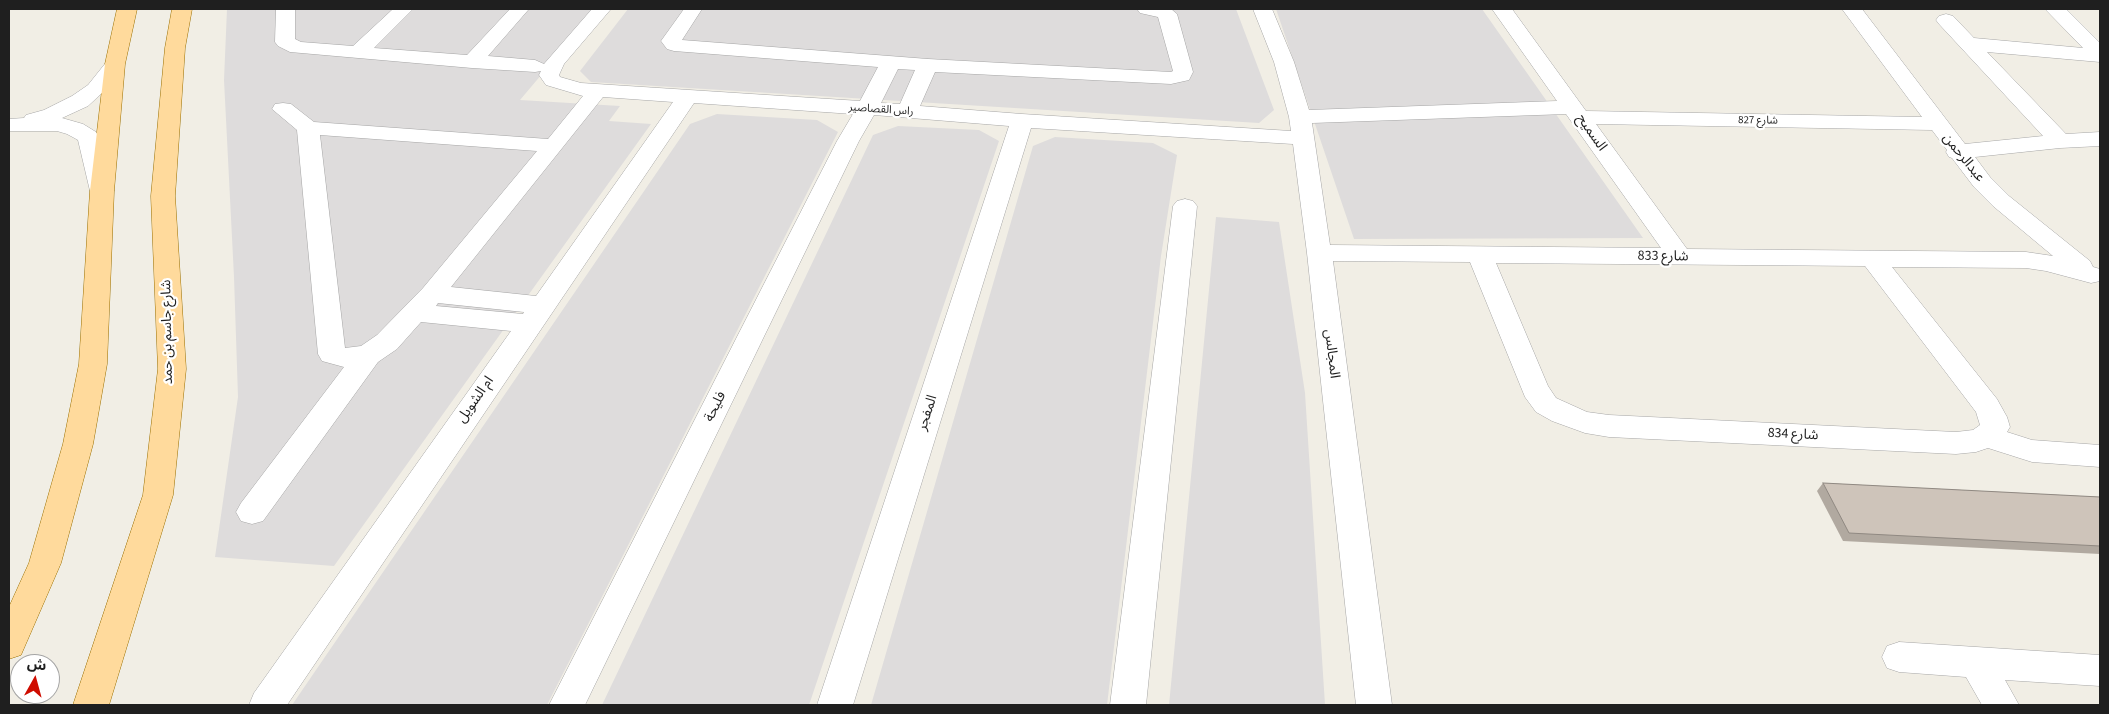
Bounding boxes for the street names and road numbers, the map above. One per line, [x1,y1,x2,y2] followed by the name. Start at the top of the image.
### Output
[848,101,914,119] street label: راس القصاصير
[1572,111,1610,155] street label: السميح
[1738,114,1778,128] street label: شارع 827
[1938,130,1988,186] street label: عبدالرحمن
[1637,248,1689,266] street label: شارع 833
[159,280,177,384] street label: شارع جاسم بن حمد
[1320,328,1342,380] street label: المجالس
[454,374,498,426] street label: ام الشويل
[702,389,730,425] street label: فليحة
[914,393,942,433] street label: المفجر
[1767,425,1819,445] street label: شارع 834

